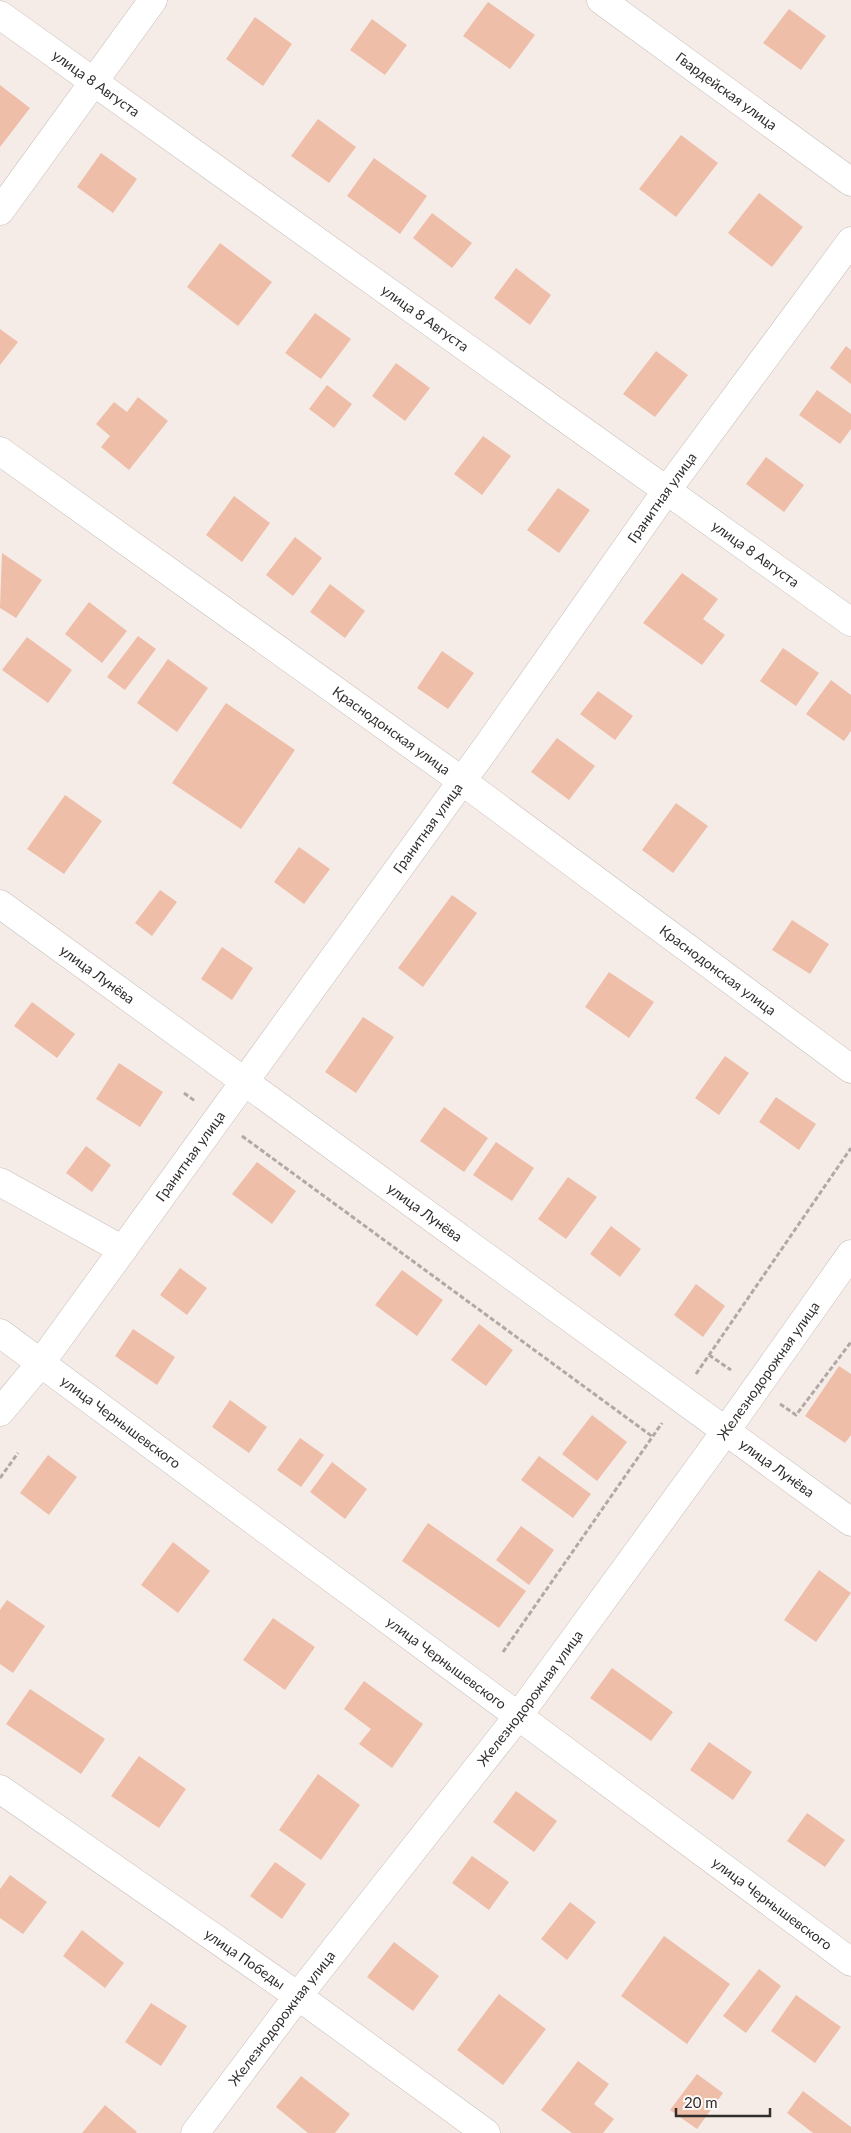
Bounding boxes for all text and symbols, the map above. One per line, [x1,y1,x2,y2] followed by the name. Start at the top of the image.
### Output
[49,46,143,120] street label: улица 8 Августа
[673,48,781,133] street label: Гвардейская улица
[378,281,472,355] street label: улица 8 Августа
[624,449,700,546] street label: Гранитная улица
[709,517,803,590] street label: улица 8 Августа
[330,682,454,778] street label: Краснодонская улица
[389,779,466,876] street label: Гранитная улица
[657,921,780,1019] street label: Краснодонская улица
[57,941,138,1007] street label: улица Лунёва
[152,1107,228,1204] street label: Гранитная улица
[384,1179,466,1245] street label: улица Лунёва
[713,1298,823,1443] street label: Железнодорожная улица
[58,1372,184,1472] street label: улица Чернышевского
[736,1435,818,1501] street label: улица Лунёва
[383,1613,510,1712] street label: улица Чернышевского
[473,1626,586,1769] street label: Железнодорожная улица
[709,1853,836,1953] street label: улица Чернышевского
[201,1925,289,1992] street label: улица Победы
[225,1947,339,2089] street label: Железнодорожная улица
[676,2086,770,2118] scale bar
[684,2093,718,2111] text: 20 m

